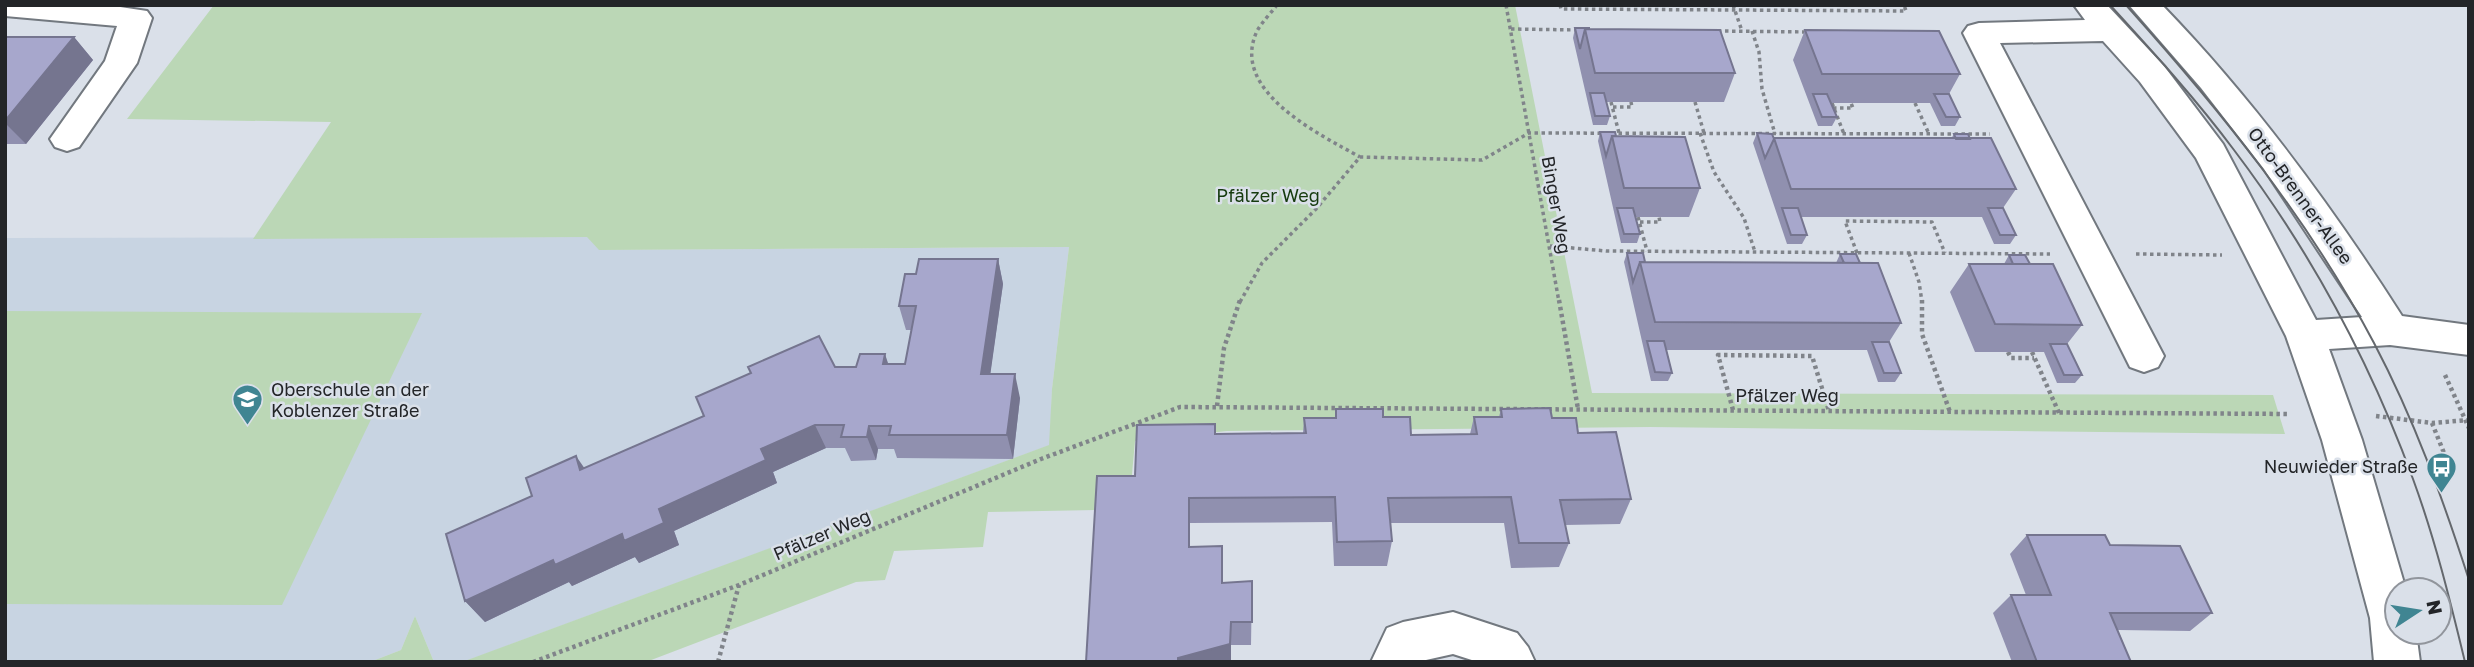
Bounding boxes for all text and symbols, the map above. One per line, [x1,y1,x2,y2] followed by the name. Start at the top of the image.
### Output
[2244,123,2358,268] street label: Otto-Brenner-Allee
[1538,154,1576,256] street label: Binger Weg
[1216,184,1320,206] park label: Pfälzer Weg
[271,378,429,421] place label: Oberschule an der Koblenzer Straße
[231,383,265,427] school or university icon: Oberschule an der Koblenzer Straße
[1735,384,1839,406] street label: Pfälzer Weg
[2424,450,2458,494] bus stop icon: Neuwieder Straße
[2264,455,2418,477] place label: Neuwieder Straße
[770,504,874,564] street label: Pfälzer Weg
[2383,576,2453,646] north arrow
[2422,598,2448,617] text: N

